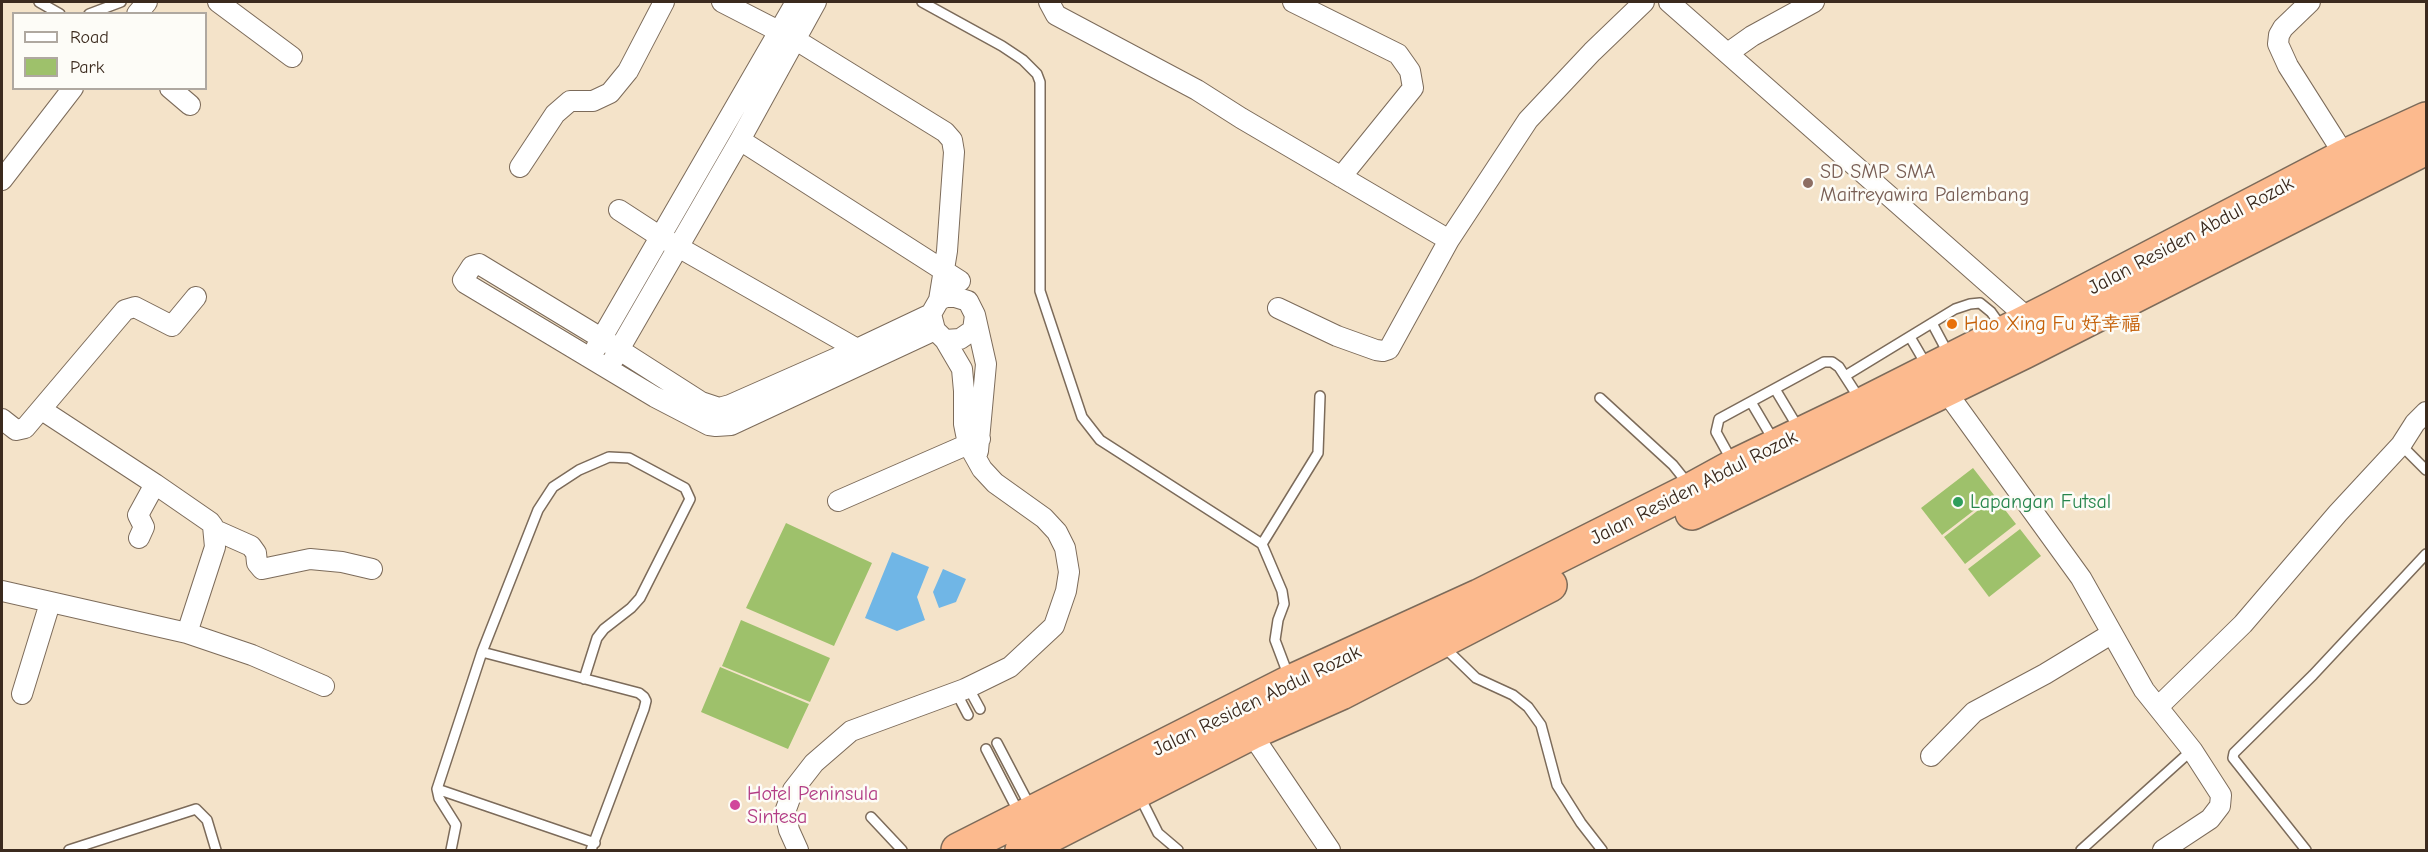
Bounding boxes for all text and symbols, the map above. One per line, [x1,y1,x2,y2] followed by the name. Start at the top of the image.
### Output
[12,12,207,90] legend
[70,27,109,48] text: Road
[70,57,104,78] text: Park
[1820,160,2029,207] place label: SD SMP SMA Maitreyawira Palembang
[2084,172,2298,300] street label: Jalan Residen Abdul Rozak
[1801,176,1815,190] marker: SD SMP SMA Maitreyawira Palembang
[1964,312,2141,336] place label: Hao Xing Fu 好幸福
[1945,317,1959,331] marker: Hao Xing Fu 好幸福
[1587,425,1801,551] street label: Jalan Residen Abdul Rozak
[1970,490,2111,514] place label: Lapangan Futsal
[1951,495,1965,509] marker: Lapangan Futsal
[1149,640,1365,762] street label: Jalan Residen Abdul Rozak
[747,782,878,829] place label: Hotel Peninsula Sintesa
[728,798,742,812] marker: Hotel Peninsula Sintesa

